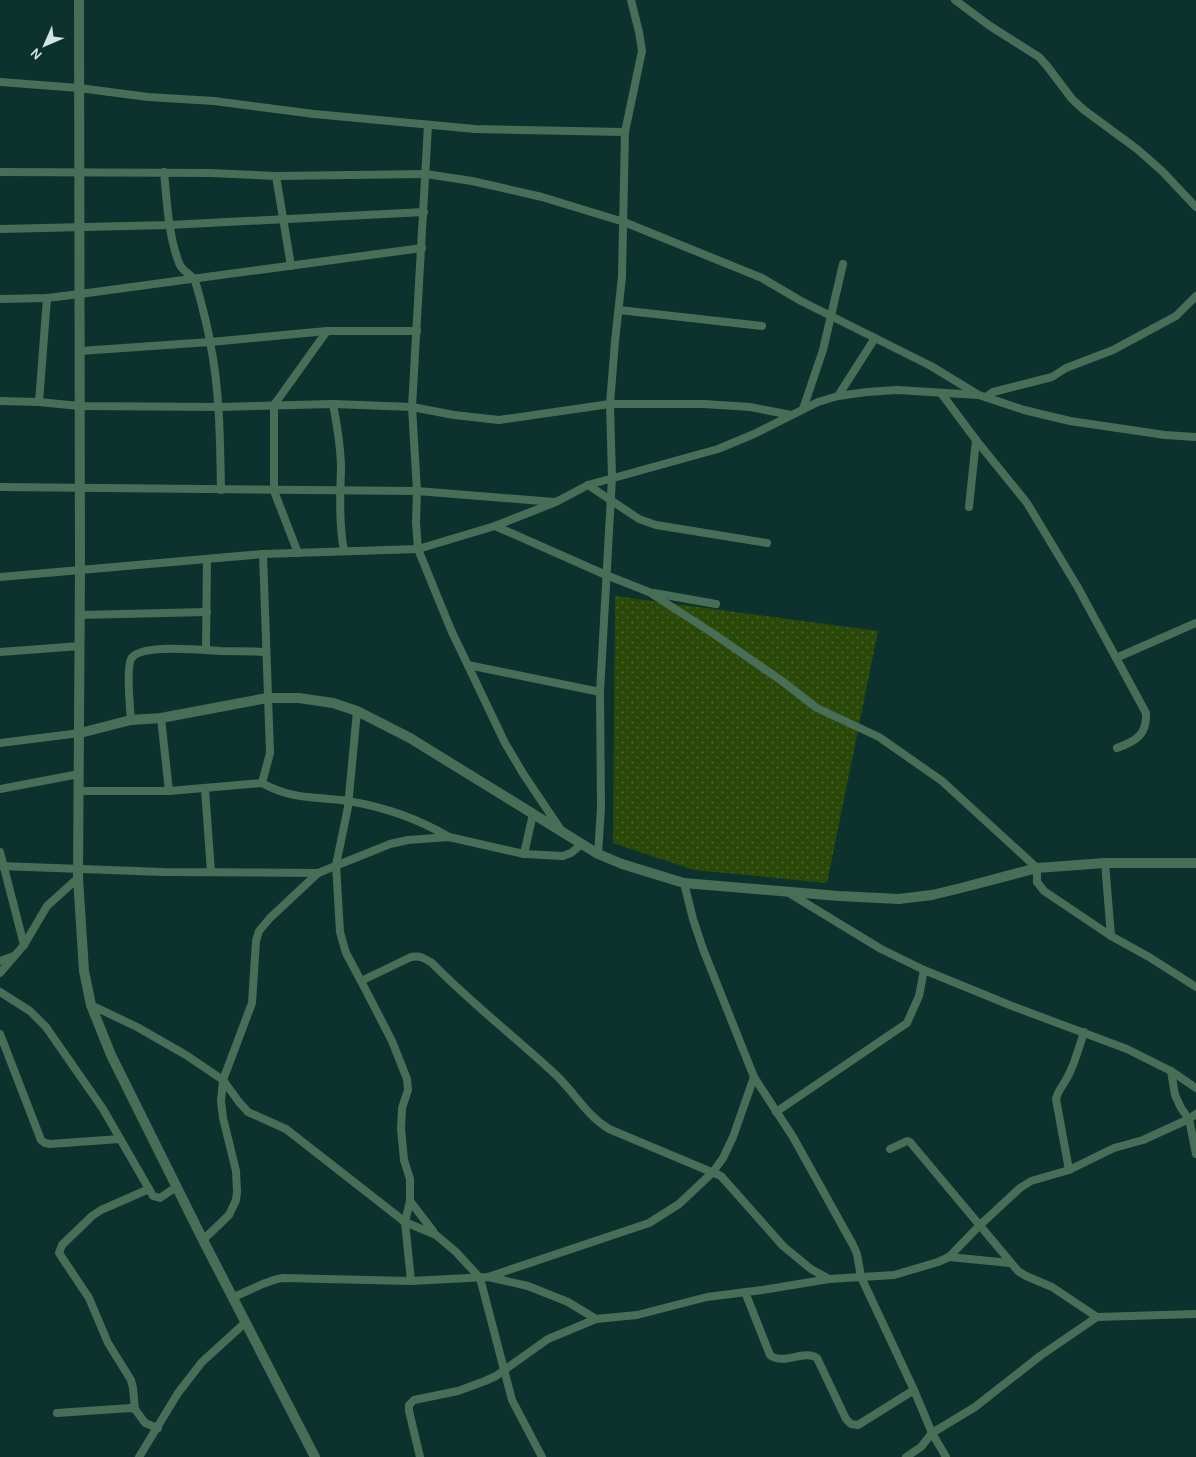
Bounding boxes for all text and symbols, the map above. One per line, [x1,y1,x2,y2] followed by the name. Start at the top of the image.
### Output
[20,20,70,70] north arrow
[27,44,46,63] text: N

